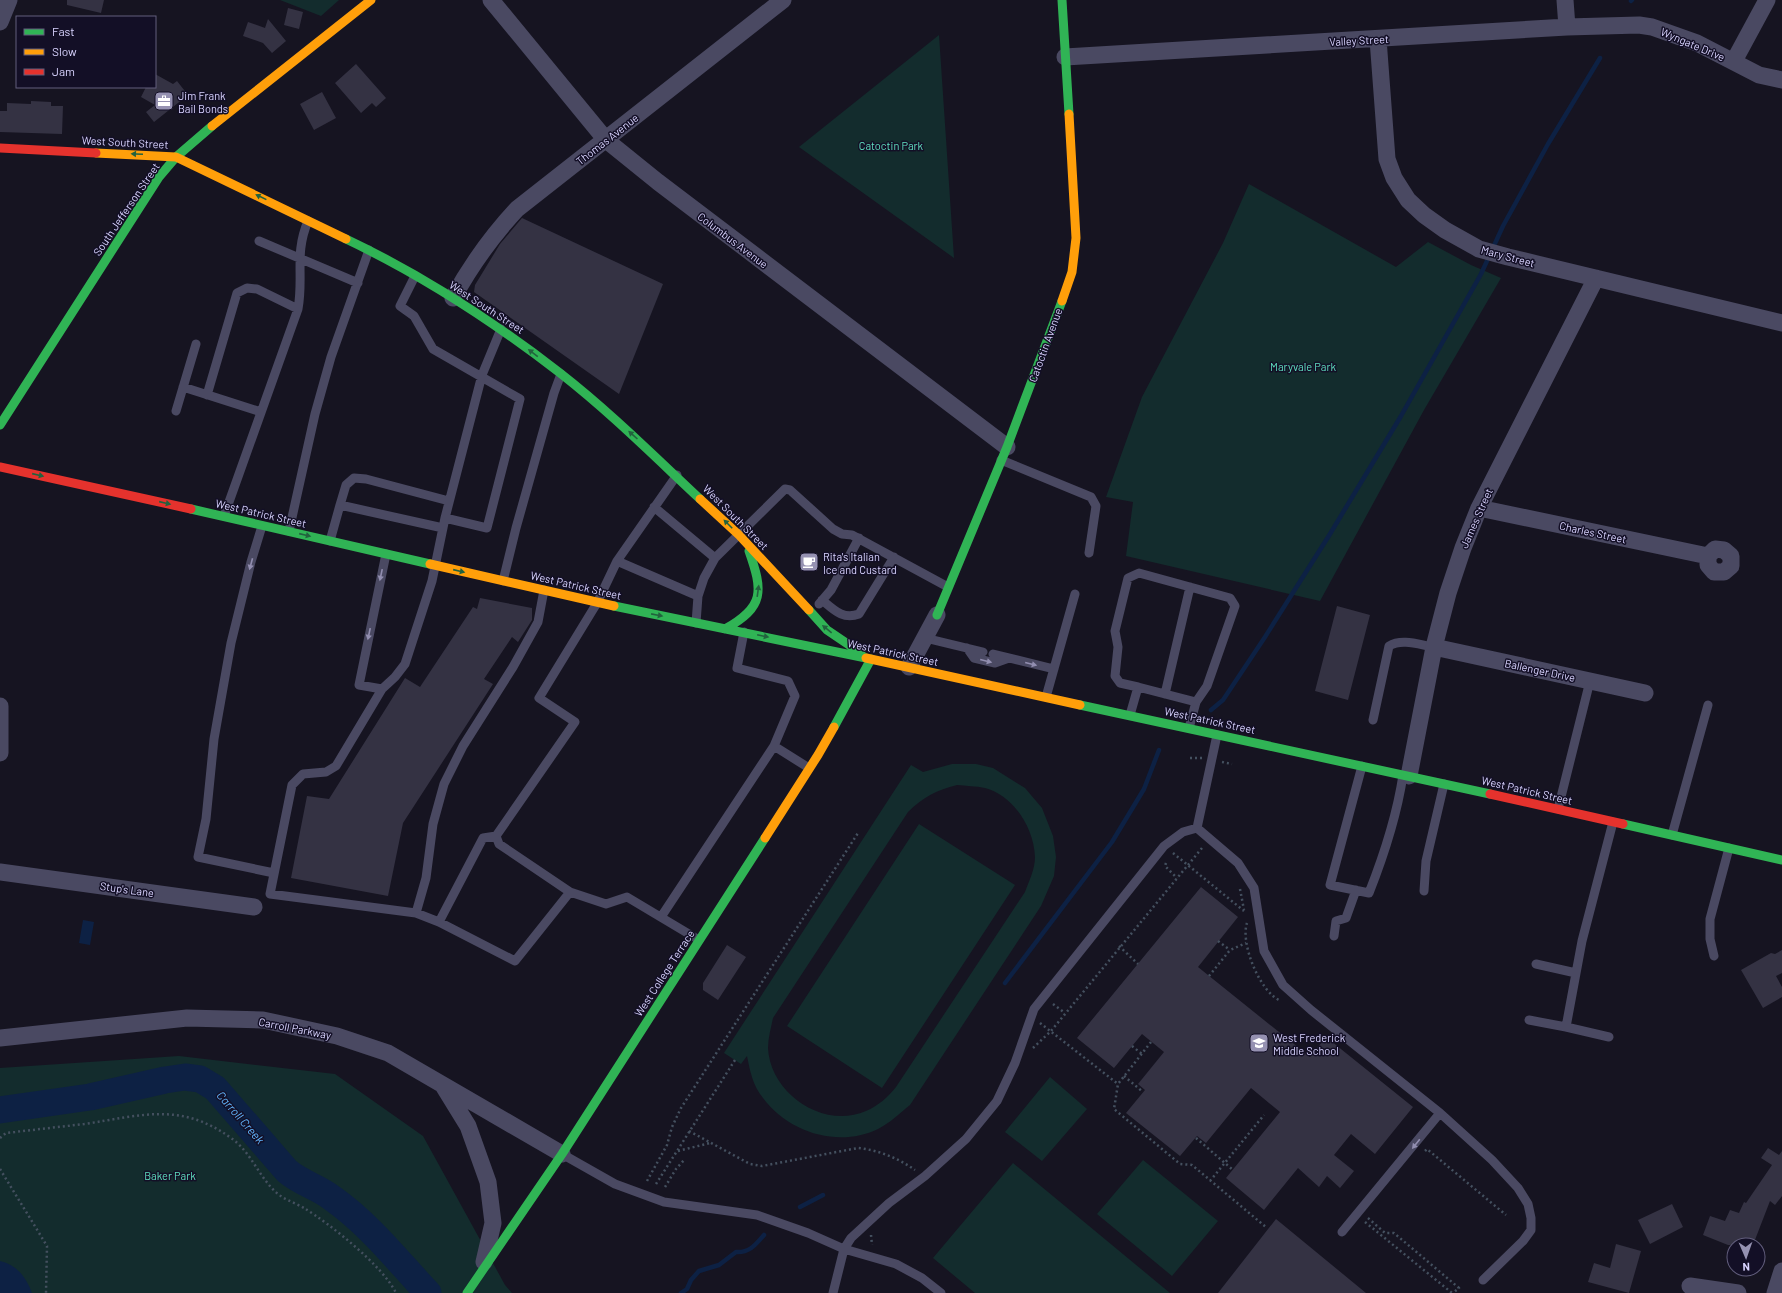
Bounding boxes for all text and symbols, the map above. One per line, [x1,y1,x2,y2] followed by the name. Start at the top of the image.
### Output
[16,16,156,88] legend
[52,24,75,38] text: Fast
[1659,25,1727,63] street label: Wyngate Drive
[1329,32,1389,48] street label: Valley Street
[52,44,77,58] text: Slow
[52,64,75,78] text: Jam
[178,89,228,115] place label: Jim Frank Bail Bonds
[153,90,175,112] office icon: Jim Frank Bail Bonds
[573,111,641,167] street label: Thomas Avenue
[81,133,169,151] street label: West South Street
[859,139,924,152] park label: Catoctin Park
[131,151,143,158] one-way arrow
[90,160,162,258] street label: South Jefferson Street
[255,194,266,200] one-way arrow
[695,209,771,271] street label: Columbus Avenue
[1480,243,1536,269] street label: Mary Street
[447,278,527,336] street label: West South Street
[1026,306,1064,384] street label: Catoctin Avenue
[528,349,538,357] one-way arrow
[1270,360,1336,373] park label: Maryvale Park
[628,431,639,440] one-way arrow
[32,472,44,478] one-way arrow
[701,482,771,552] street label: West South Street
[1457,486,1495,550] street label: James Street
[214,496,308,530] street label: West Patrick Street
[159,501,171,507] one-way arrow
[723,519,733,529] one-way arrow
[1558,519,1628,545] street label: Charles Street
[300,532,312,538] one-way arrow
[823,550,897,576] place label: Rita's Italian Ice and Custard
[798,551,820,573] cafe icon: Rita's Italian Ice and Custard
[248,558,254,570] one-way arrow
[529,568,623,602] street label: West Patrick Street
[378,569,384,581] one-way arrow
[453,569,465,575] one-way arrow
[755,585,761,597] one-way arrow
[651,612,663,618] one-way arrow
[822,624,833,633] one-way arrow
[366,628,372,640] one-way arrow
[757,634,769,640] one-way arrow
[846,636,940,668] street label: West Patrick Street
[1504,656,1577,684] street label: Ballenger Drive
[980,658,992,664] one-way arrow
[1025,661,1037,667] one-way arrow
[1163,704,1257,736] street label: West Patrick Street
[1480,773,1574,807] street label: West Patrick Street
[99,879,155,899] street label: Stup's Lane
[631,927,697,1019] street label: West College Terrace
[258,1015,332,1041] street label: Carroll Parkway
[1273,1031,1346,1057] place label: West Frederick Middle School
[1248,1032,1270,1054] school or university icon: West Frederick Middle School
[214,1088,268,1146] water label: Carroll Creek
[1411,1138,1420,1149] one-way arrow
[144,1169,196,1182] park label: Baker Park
[1726,1237,1766,1277] north arrow
[1742,1261,1750,1274] text: N

